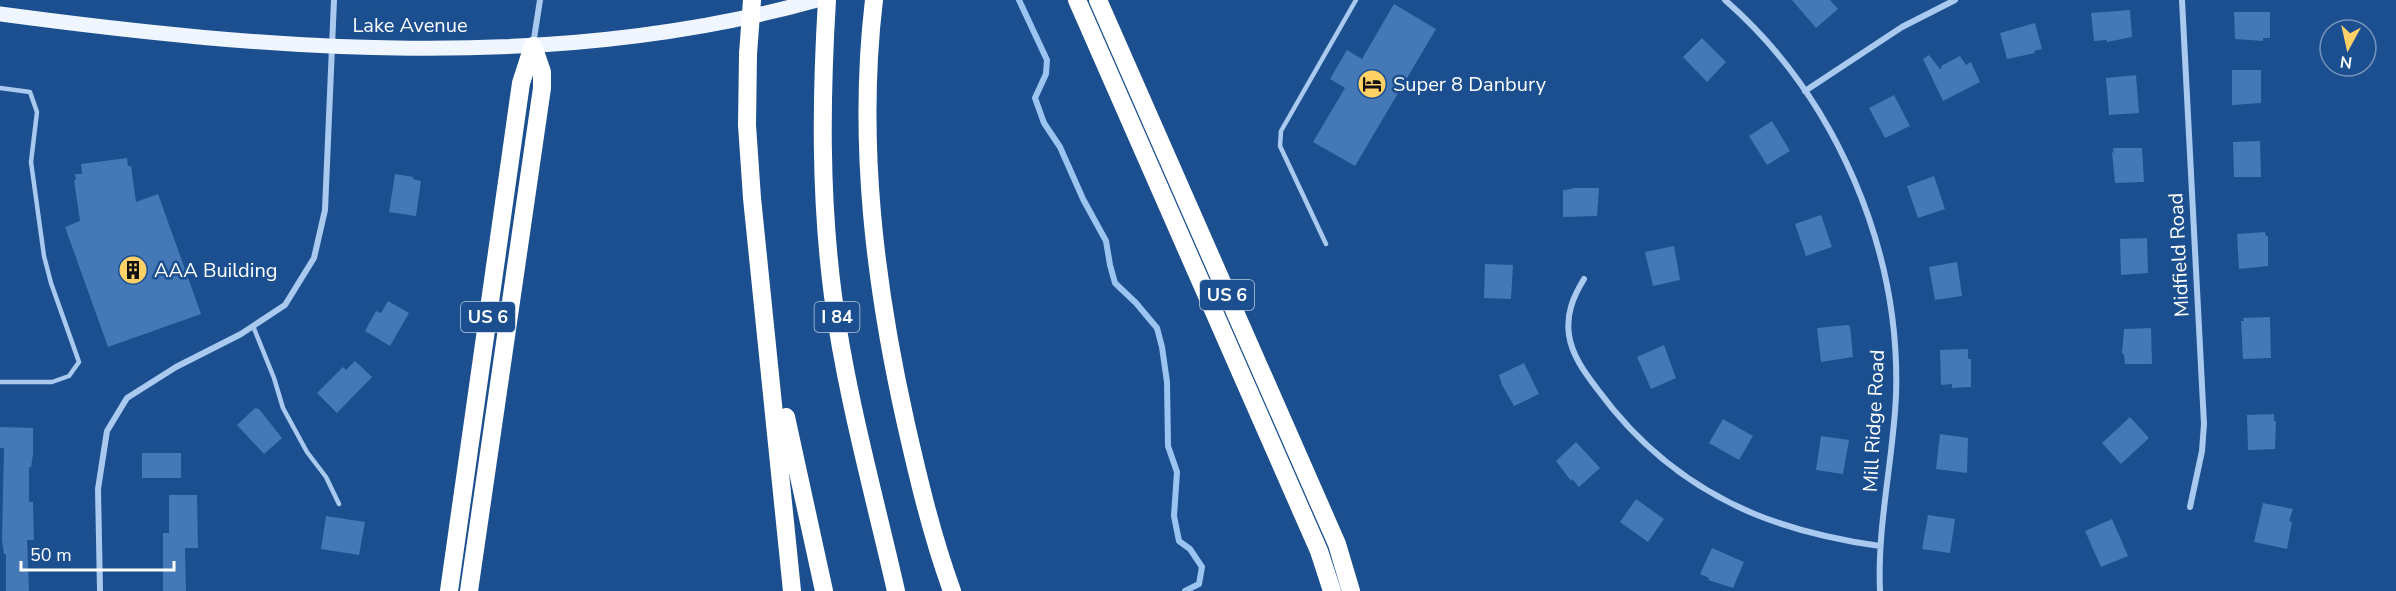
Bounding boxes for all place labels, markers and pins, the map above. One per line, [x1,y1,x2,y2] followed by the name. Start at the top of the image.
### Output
[1356,68,1388,100] hotel icon: Super 8 Danbury
[1393,71,1547,98] place label: Super 8 Danbury
[117,254,149,286] building icon: AAA Building
[154,257,277,284] place label: AAA Building

